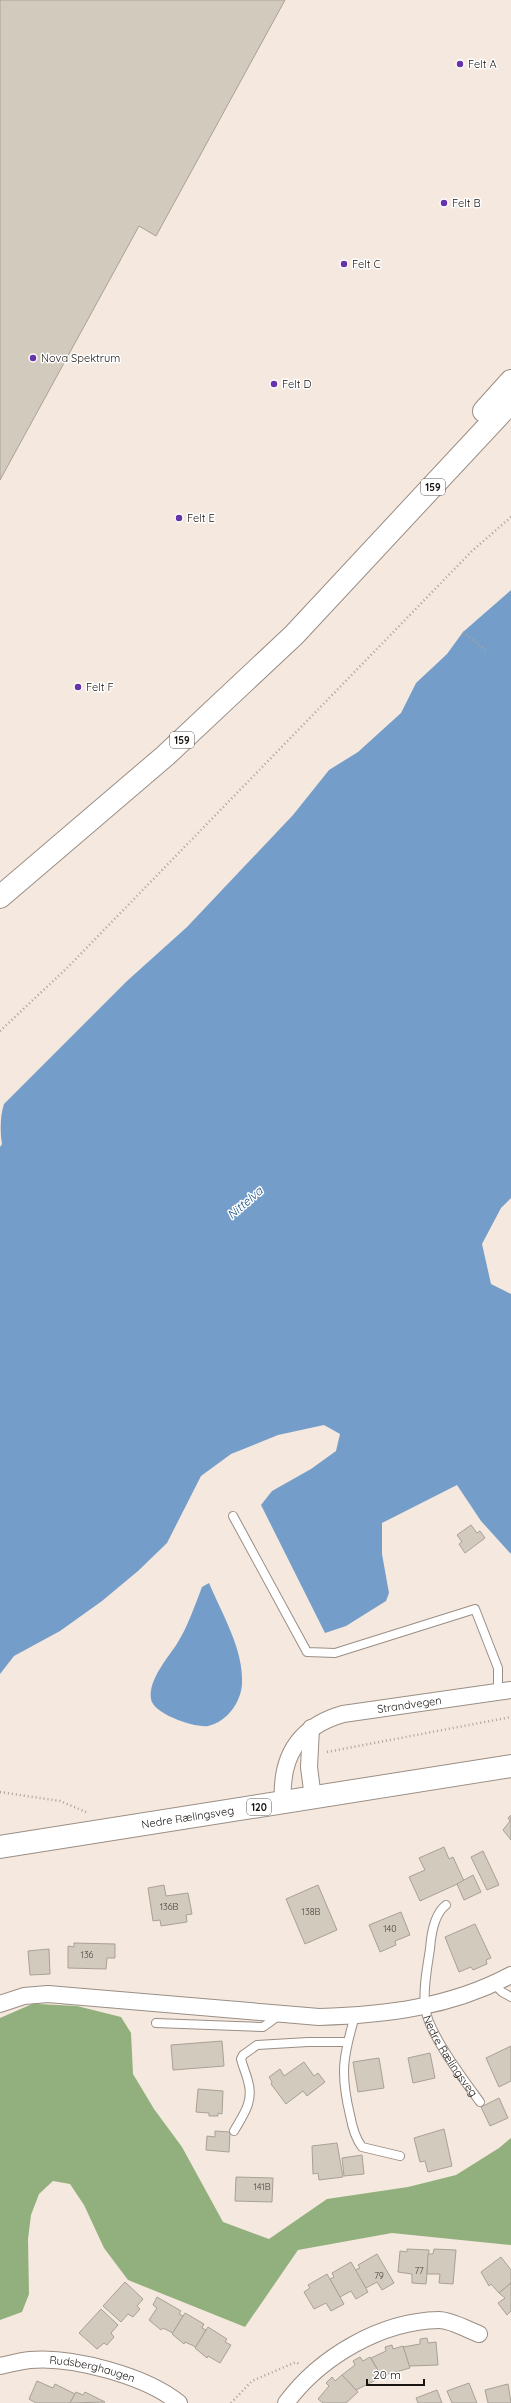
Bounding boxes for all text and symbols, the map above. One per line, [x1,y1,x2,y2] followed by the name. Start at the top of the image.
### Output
[468,57,497,71] place label: Felt A
[455,59,465,69] marker: Felt A
[452,196,481,210] place label: Felt B
[439,198,449,208] marker: Felt B
[352,257,381,271] place label: Felt C
[339,259,349,269] marker: Felt C
[41,351,120,365] place label: Nova Spektrum
[28,353,38,363] marker: Nova Spektrum
[282,377,312,391] place label: Felt D
[269,379,279,389] marker: Felt D
[421,479,445,495] road number: 159
[187,511,215,525] place label: Felt E
[174,513,184,523] marker: Felt E
[86,680,114,694] place label: Felt F
[73,682,83,692] marker: Felt F
[170,732,194,748] road number: 159
[224,1183,266,1222] water label: Nittelva
[376,1693,442,1716] street label: Strandvegen
[247,1799,271,1815] road number: 120
[140,1803,235,1831] street label: Nedre Rælingsveg
[160,1901,179,1912] house number: 136B
[302,1906,321,1917] house number: 138B
[383,1923,397,1934] house number: 140
[81,1949,94,1960] house number: 136
[420,2013,481,2099] street label: Nedre Rælingsveg
[253,2181,271,2192] house number: 141B
[414,2265,424,2276] house number: 77
[374,2270,384,2281] house number: 79
[49,2353,137,2385] street label: Rudsberghaugen
[367,2361,424,2387] scale bar
[373,2367,401,2382] text: 20 m

